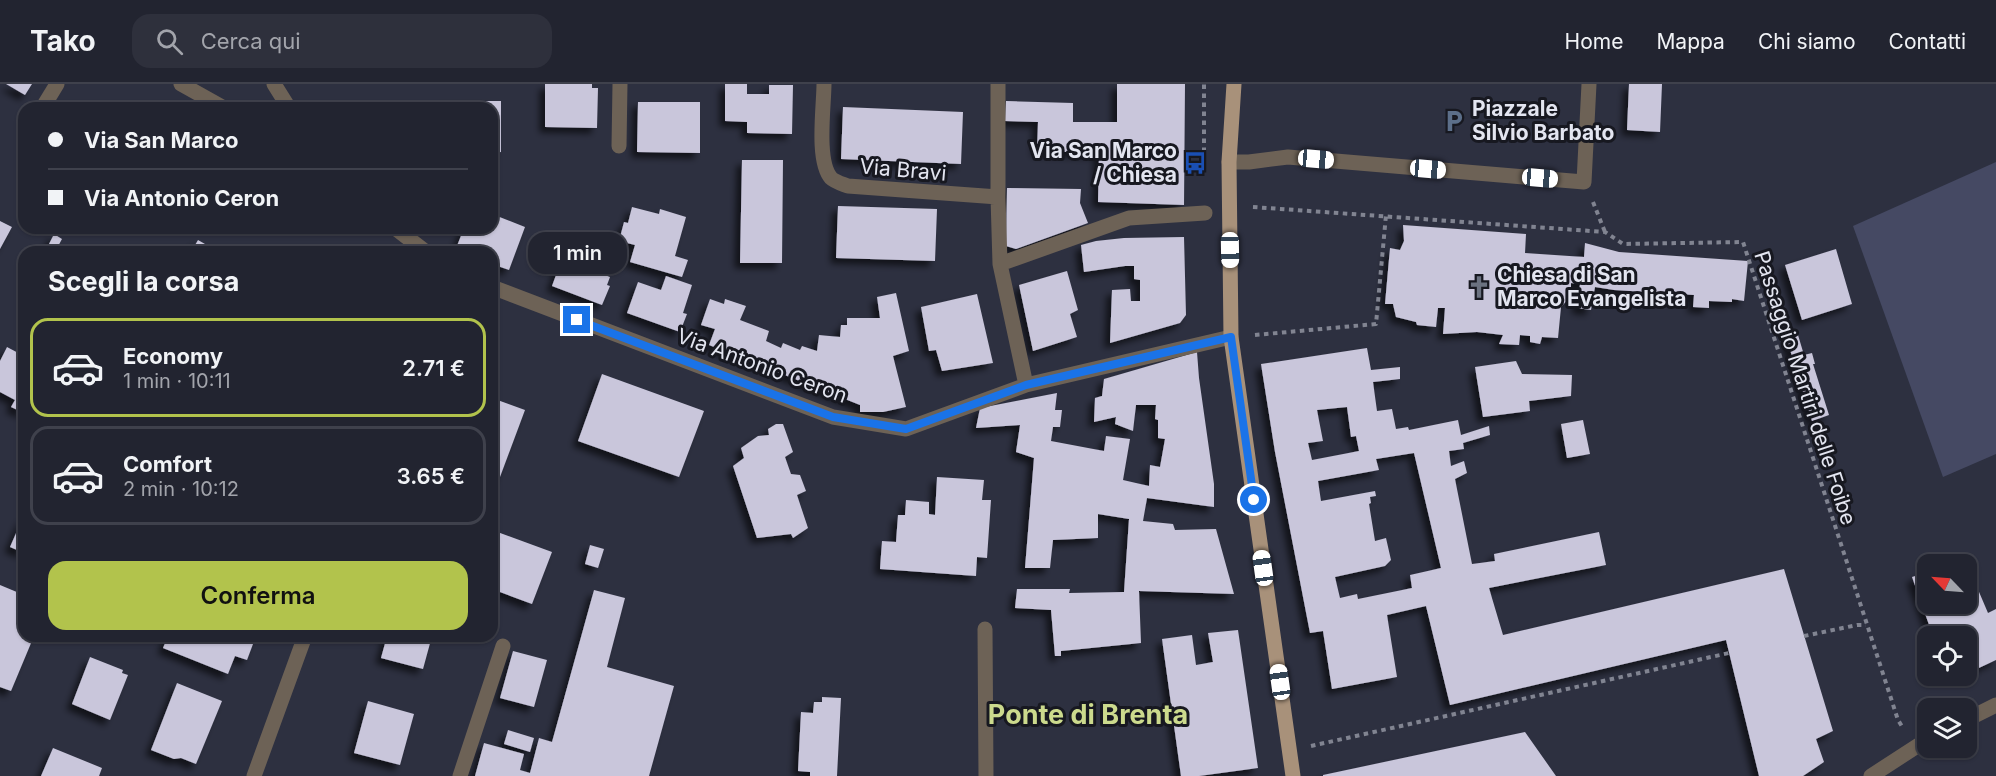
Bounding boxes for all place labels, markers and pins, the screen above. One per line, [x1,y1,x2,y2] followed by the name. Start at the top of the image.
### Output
[1472,96,1615,145] place label: Piazzale Silvio Barbato
[1441,108,1467,134] parking icon: Piazzale Silvio Barbato
[1029,138,1177,187] place label: Via San Marco / Chiesa
[1182,150,1208,176] bus stop icon: Via San Marco / Chiesa
[1497,262,1686,311] place label: Chiesa di San Marco Evangelista
[1466,274,1492,300] church icon: Chiesa di San Marco Evangelista

